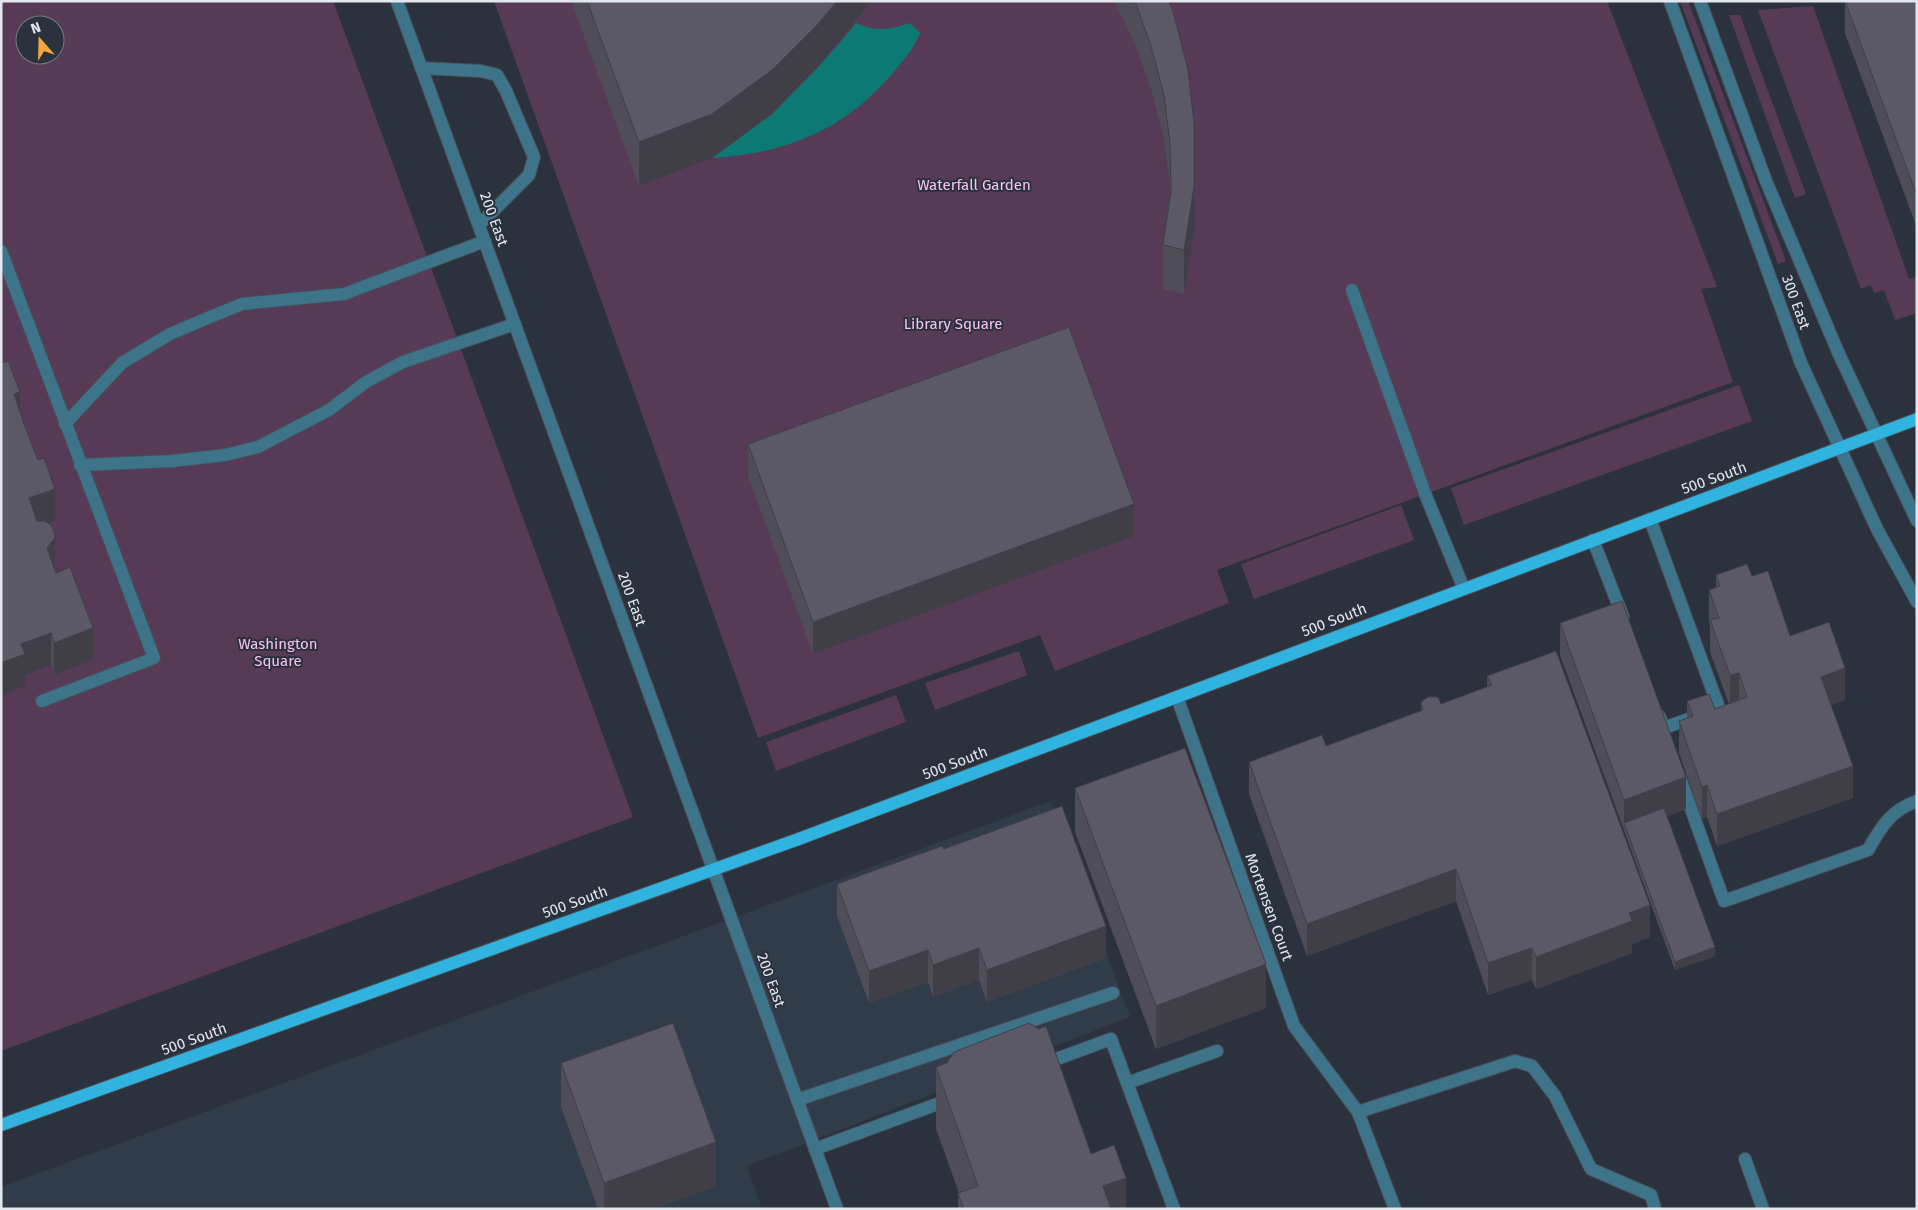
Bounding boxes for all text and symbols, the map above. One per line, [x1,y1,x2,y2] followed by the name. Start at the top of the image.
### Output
[15,15,65,65] north arrow
[28,19,43,38] text: N
[917,176,1031,194] park label: Waterfall Garden
[476,189,512,249] street label: 200 East
[1778,272,1814,332] street label: 300 East
[904,315,1002,333] park label: Library Square
[1679,458,1749,498] street label: 500 South
[614,569,650,629] street label: 200 East
[1299,599,1369,641] street label: 500 South
[238,635,318,670] park label: Washington Square
[920,742,990,784] street label: 500 South
[1241,851,1297,964] street label: Mortensen Court
[540,882,610,922] street label: 500 South
[753,950,789,1010] street label: 200 East
[159,1019,229,1059] street label: 500 South

